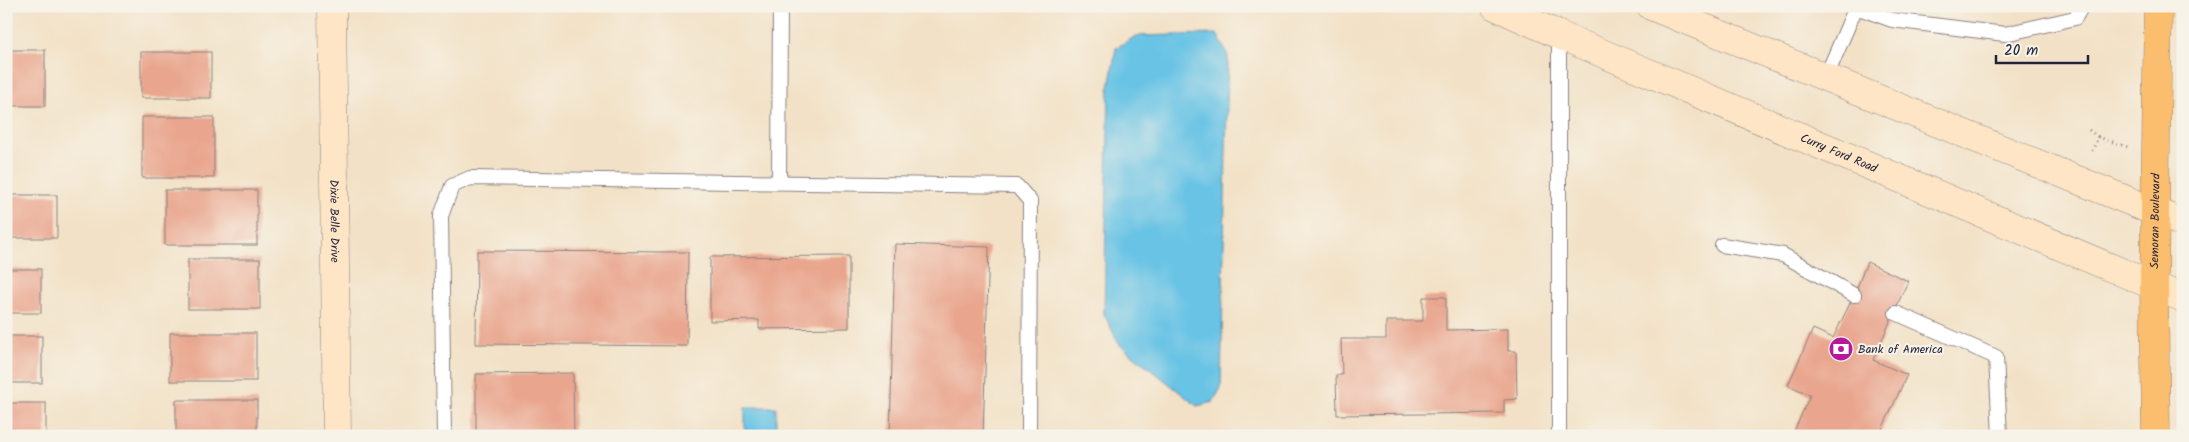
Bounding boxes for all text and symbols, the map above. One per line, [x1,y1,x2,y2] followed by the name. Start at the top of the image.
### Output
[1996,32,2089,64] scale bar
[2004,39,2038,63] text: 20 m
[1797,128,1881,178] street label: Curry Ford Road
[2145,172,2165,269] street label: Semoran Boulevard
[325,179,344,263] street label: Dixie Belle Drive
[1828,336,1854,362] bank icon: Bank of America
[1858,340,1943,359] place label: Bank of America

